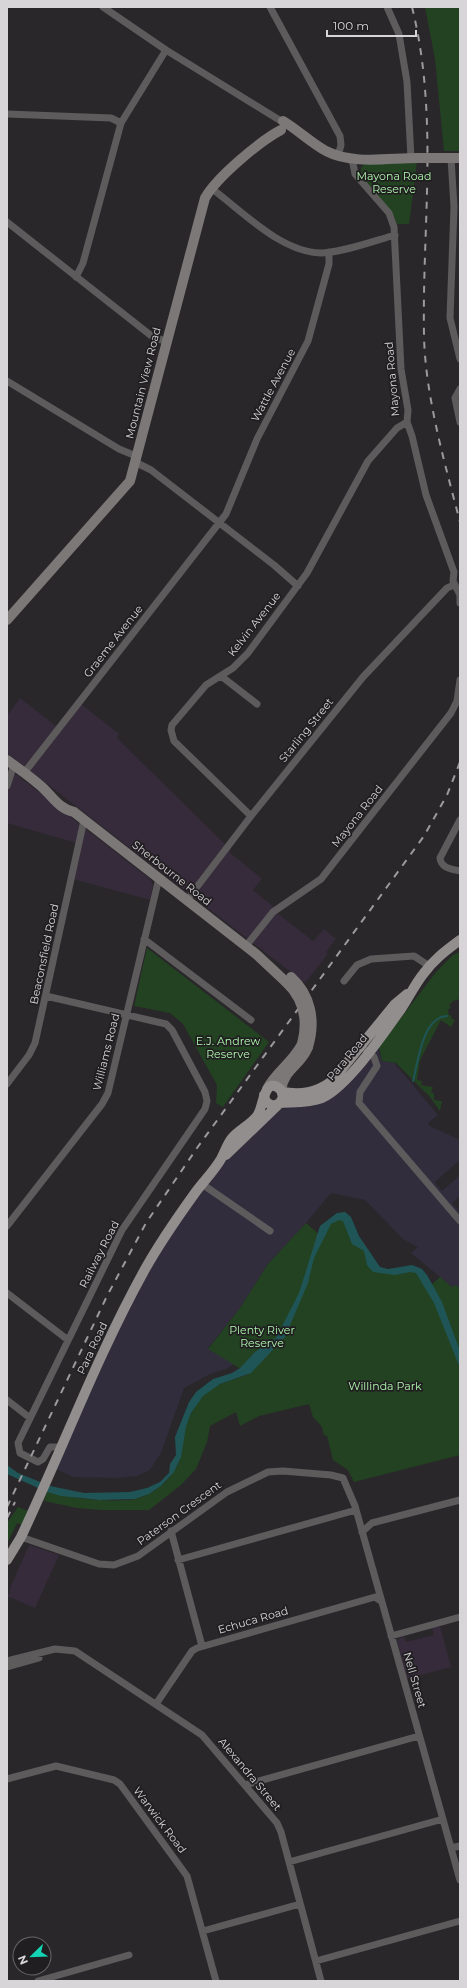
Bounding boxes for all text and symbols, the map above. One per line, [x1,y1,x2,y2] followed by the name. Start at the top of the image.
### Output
[327,12,416,38] scale bar
[333,18,369,33] text: 100 m
[356,169,432,196] park label: Mayona Road Reserve
[122,326,164,440] street label: Mountain View Road
[382,341,402,417] street label: Mayona Road
[248,346,298,424] street label: Wattle Avenue
[224,589,284,659] street label: Kelvin Avenue
[80,602,146,680] street label: Graeme Avenue
[276,695,337,765] street label: Starling Street
[328,782,386,850] street label: Mayona Road
[129,838,215,908] street label: Sherbourne Road
[27,902,61,1006] street label: Beaconsfield Road
[90,1012,122,1092] street label: Williams Road
[324,1031,370,1083] street label: Para Road
[196,1034,260,1061] park label: E.J. Andrew Reserve
[76,1218,122,1290] street label: Railway Road
[74,1320,110,1376] street label: Para Road
[229,1323,295,1350] park label: Plenty River Reserve
[348,1379,422,1393] park label: Willinda Park
[134,1477,224,1548] street label: Paterson Crescent
[216,1603,290,1637] street label: Echuca Road
[400,1650,430,1710] street label: Nell Street
[215,1735,285,1814] street label: Alexandra Street
[130,1784,190,1856] street label: Warwick Road
[12,1936,52,1976] north arrow
[15,1953,31,1967] text: N

